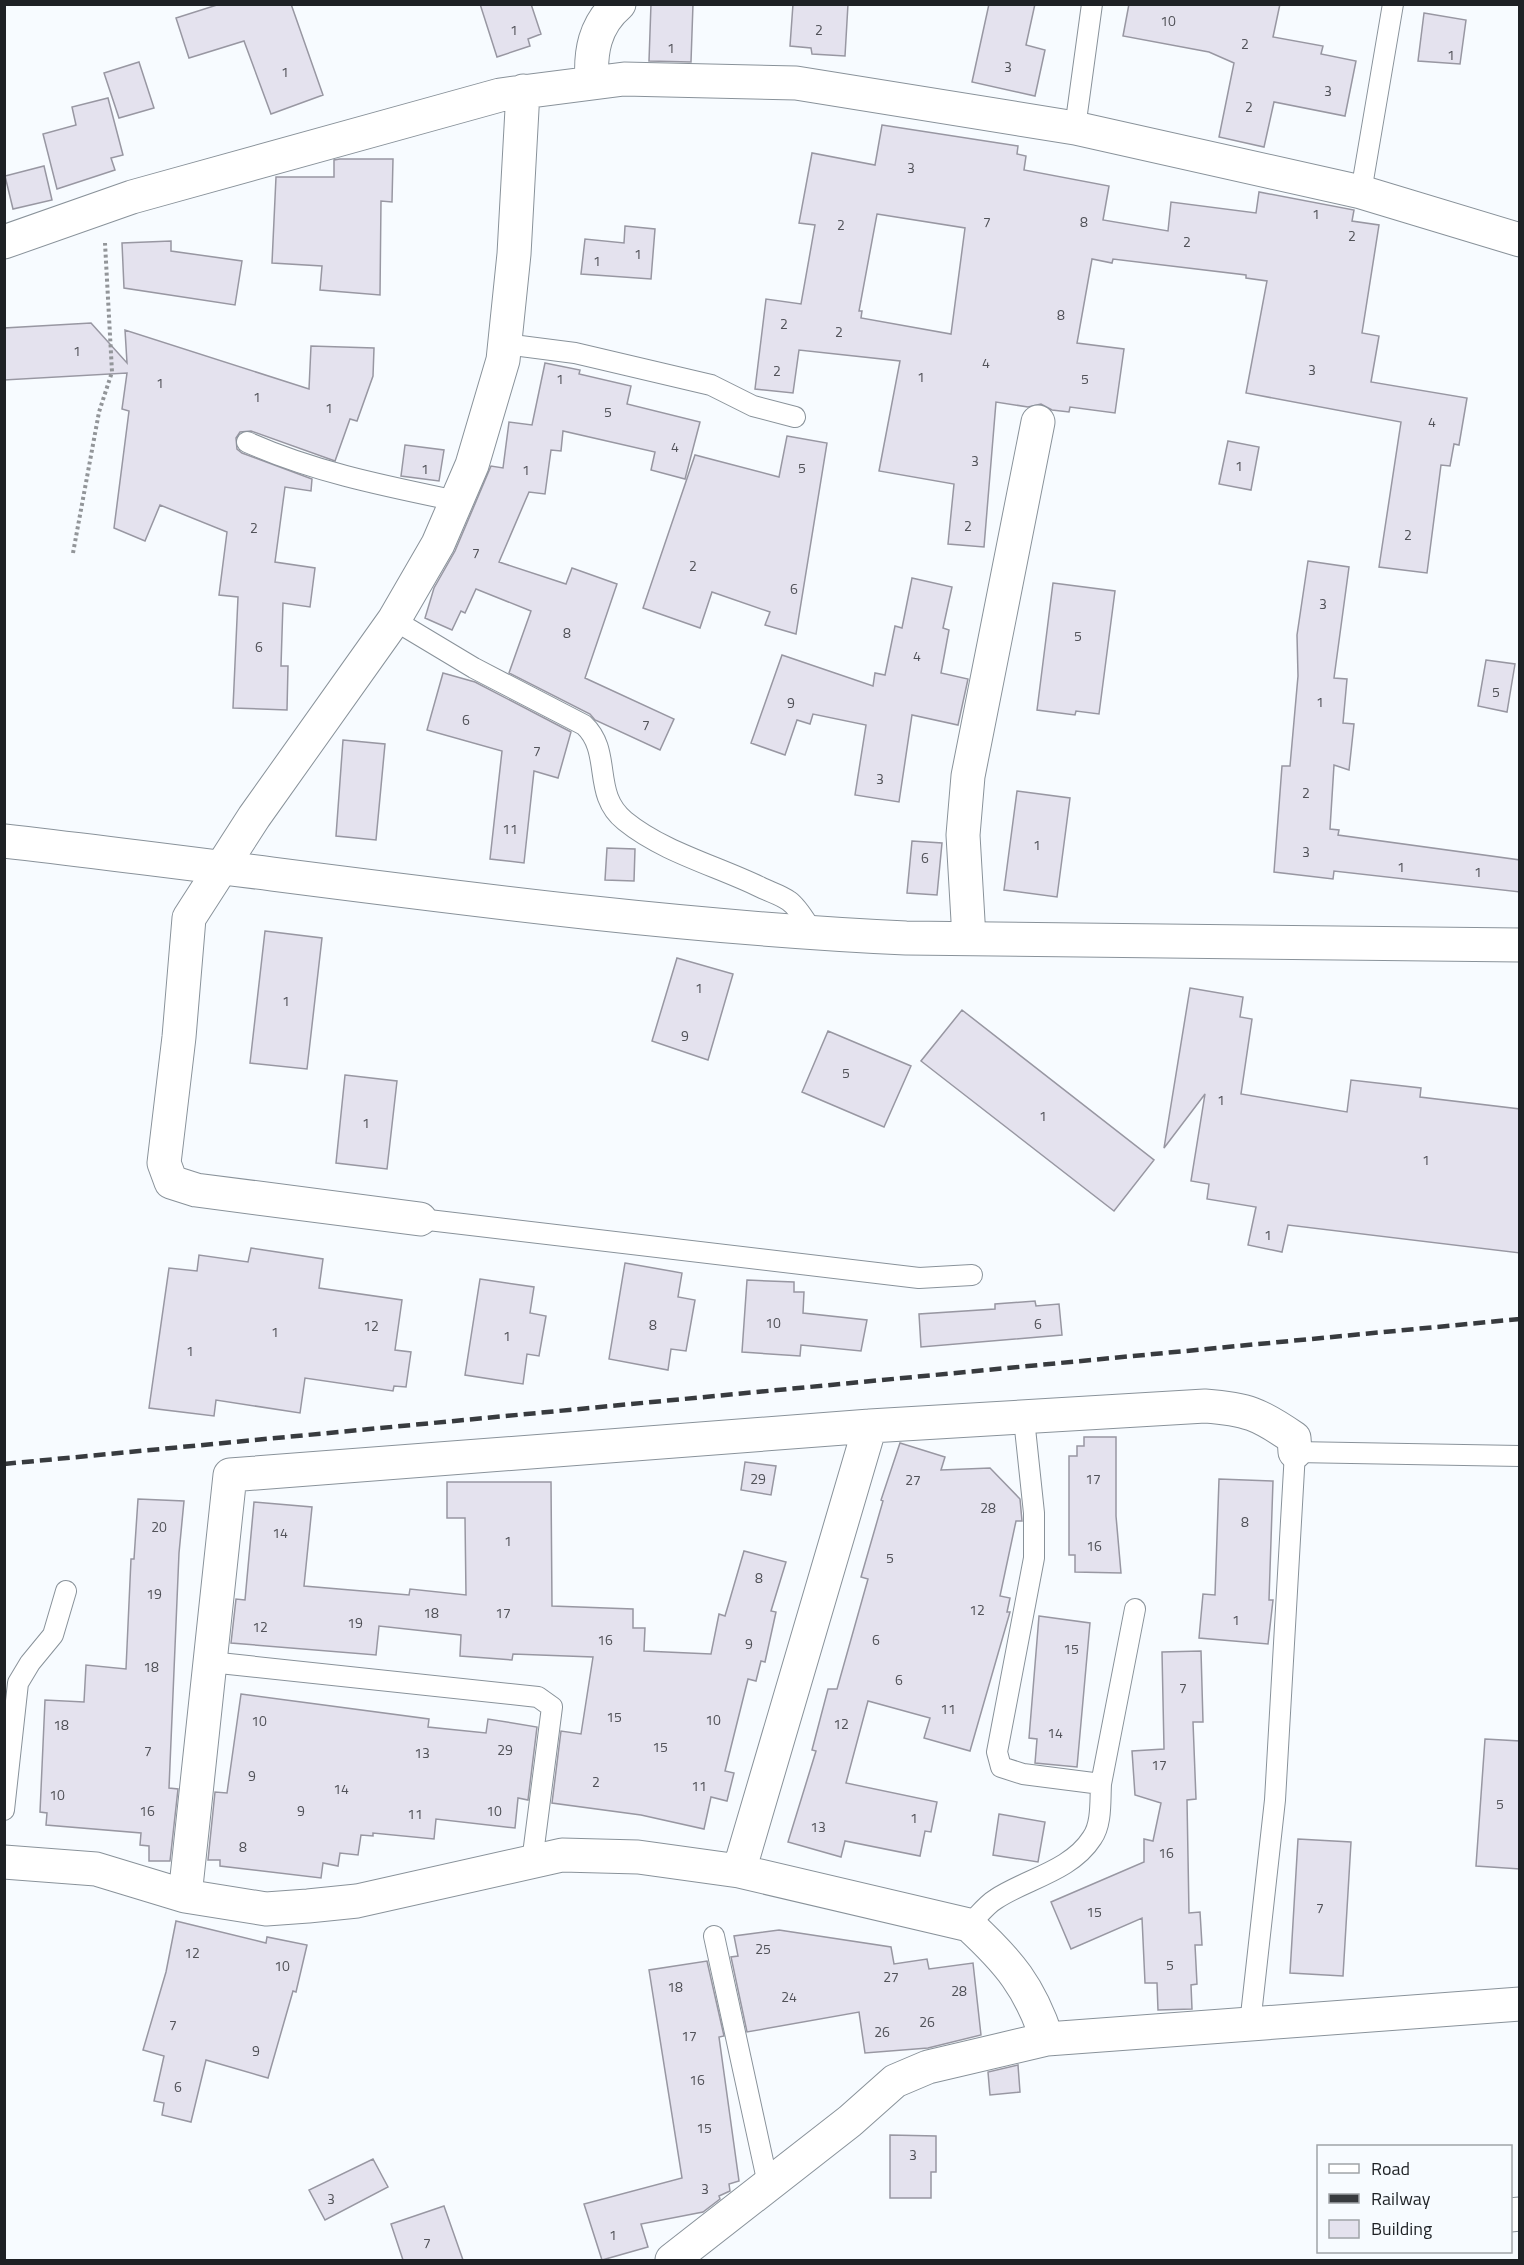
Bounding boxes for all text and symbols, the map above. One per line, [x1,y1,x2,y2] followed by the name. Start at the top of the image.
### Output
[1160,10,1176,31] house number: 10
[510,19,518,40] house number: 1
[815,19,823,40] house number: 2
[1241,33,1249,54] house number: 2
[667,37,675,58] house number: 1
[1447,44,1455,65] house number: 1
[1004,56,1012,77] house number: 3
[281,61,289,82] house number: 1
[1324,80,1332,101] house number: 3
[1245,96,1253,117] house number: 2
[907,157,915,178] house number: 3
[1312,203,1320,224] house number: 1
[983,211,991,232] house number: 7
[1080,211,1088,232] house number: 8
[837,214,845,235] house number: 2
[1348,225,1356,246] house number: 2
[1183,231,1191,252] house number: 2
[634,243,642,264] house number: 1
[593,250,601,271] house number: 1
[1057,304,1065,325] house number: 8
[780,313,788,334] house number: 2
[835,321,843,342] house number: 2
[73,340,81,361] house number: 1
[982,352,990,373] house number: 4
[1308,359,1316,380] house number: 3
[773,360,781,381] house number: 2
[917,366,925,387] house number: 1
[556,368,564,389] house number: 1
[1081,368,1089,389] house number: 5
[156,372,164,393] house number: 1
[253,386,261,407] house number: 1
[325,397,333,418] house number: 1
[604,401,612,422] house number: 5
[1428,411,1436,432] house number: 4
[671,436,679,457] house number: 4
[971,450,979,471] house number: 3
[1235,455,1243,476] house number: 1
[798,457,806,478] house number: 5
[421,458,429,479] house number: 1
[522,459,530,480] house number: 1
[964,515,972,536] house number: 2
[250,517,258,538] house number: 2
[1404,524,1412,545] house number: 2
[472,542,480,563] house number: 7
[689,555,697,576] house number: 2
[790,578,798,599] house number: 6
[1319,593,1327,614] house number: 3
[563,622,571,643] house number: 8
[1074,625,1082,646] house number: 5
[255,636,263,657] house number: 6
[913,645,921,666] house number: 4
[1492,681,1500,702] house number: 5
[1316,691,1324,712] house number: 1
[787,692,795,713] house number: 9
[462,709,470,730] house number: 6
[642,714,650,735] house number: 7
[533,740,541,761] house number: 7
[876,768,884,789] house number: 3
[1302,782,1310,803] house number: 2
[502,818,518,839] house number: 11
[1033,834,1041,855] house number: 1
[1302,841,1310,862] house number: 3
[921,847,929,868] house number: 6
[1397,856,1405,877] house number: 1
[1474,861,1482,882] house number: 1
[695,977,703,998] house number: 1
[282,990,290,1011] house number: 1
[681,1025,689,1046] house number: 9
[842,1062,850,1083] house number: 5
[1217,1089,1225,1110] house number: 1
[1039,1105,1047,1126] house number: 1
[362,1112,370,1133] house number: 1
[1422,1149,1430,1170] house number: 1
[1264,1224,1272,1245] house number: 1
[765,1312,781,1333] house number: 10
[1034,1313,1042,1334] house number: 6
[649,1314,657,1335] house number: 8
[363,1315,379,1336] house number: 12
[271,1321,279,1342] house number: 1
[503,1325,511,1346] house number: 1
[186,1340,194,1361] house number: 1
[750,1468,766,1489] house number: 29
[1085,1468,1101,1489] house number: 17
[905,1469,921,1490] house number: 27
[980,1497,996,1518] house number: 28
[1241,1511,1249,1532] house number: 8
[151,1516,167,1537] house number: 20
[272,1522,288,1543] house number: 14
[504,1530,512,1551] house number: 1
[1086,1535,1102,1556] house number: 16
[886,1547,894,1568] house number: 5
[755,1567,763,1588] house number: 8
[146,1583,162,1604] house number: 19
[969,1599,985,1620] house number: 12
[423,1602,439,1623] house number: 18
[495,1602,511,1623] house number: 17
[1232,1609,1240,1630] house number: 1
[347,1612,363,1633] house number: 19
[252,1616,268,1637] house number: 12
[597,1629,613,1650] house number: 16
[872,1629,880,1650] house number: 6
[745,1633,753,1654] house number: 9
[1063,1638,1079,1659] house number: 15
[143,1656,159,1677] house number: 18
[895,1669,903,1690] house number: 6
[1179,1677,1187,1698] house number: 7
[940,1698,956,1719] house number: 11
[606,1706,622,1727] house number: 15
[705,1709,721,1730] house number: 10
[251,1710,267,1731] house number: 10
[833,1713,849,1734] house number: 12
[53,1714,69,1735] house number: 18
[1047,1722,1063,1743] house number: 14
[652,1736,668,1757] house number: 15
[497,1739,513,1760] house number: 29
[144,1740,152,1761] house number: 7
[414,1742,430,1763] house number: 13
[1151,1754,1167,1775] house number: 17
[248,1765,256,1786] house number: 9
[592,1771,600,1792] house number: 2
[691,1775,707,1796] house number: 11
[333,1778,349,1799] house number: 14
[49,1784,65,1805] house number: 10
[1496,1793,1504,1814] house number: 5
[139,1800,155,1821] house number: 16
[297,1800,305,1821] house number: 9
[486,1800,502,1821] house number: 10
[407,1803,423,1824] house number: 11
[910,1807,918,1828] house number: 1
[810,1816,826,1837] house number: 13
[239,1836,247,1857] house number: 8
[1158,1842,1174,1863] house number: 16
[1316,1897,1324,1918] house number: 7
[1086,1901,1102,1922] house number: 15
[755,1938,771,1959] house number: 25
[184,1942,200,1963] house number: 12
[1166,1954,1174,1975] house number: 5
[274,1955,290,1976] house number: 10
[883,1966,899,1987] house number: 27
[667,1976,683,1997] house number: 18
[951,1980,967,2001] house number: 28
[781,1986,797,2007] house number: 24
[919,2011,935,2032] house number: 26
[169,2014,177,2035] house number: 7
[874,2021,890,2042] house number: 26
[681,2025,697,2046] house number: 17
[252,2040,260,2061] house number: 9
[689,2069,705,2090] house number: 16
[174,2076,182,2097] house number: 6
[696,2117,712,2138] house number: 15
[909,2144,917,2165] house number: 3
[1317,2145,1512,2253] legend
[1371,2155,1410,2182] text: Road
[701,2178,709,2199] house number: 3
[1371,2185,1431,2212] text: Railway
[327,2188,335,2209] house number: 3
[1371,2215,1432,2242] text: Building
[609,2224,617,2245] house number: 1
[423,2232,431,2253] house number: 7

